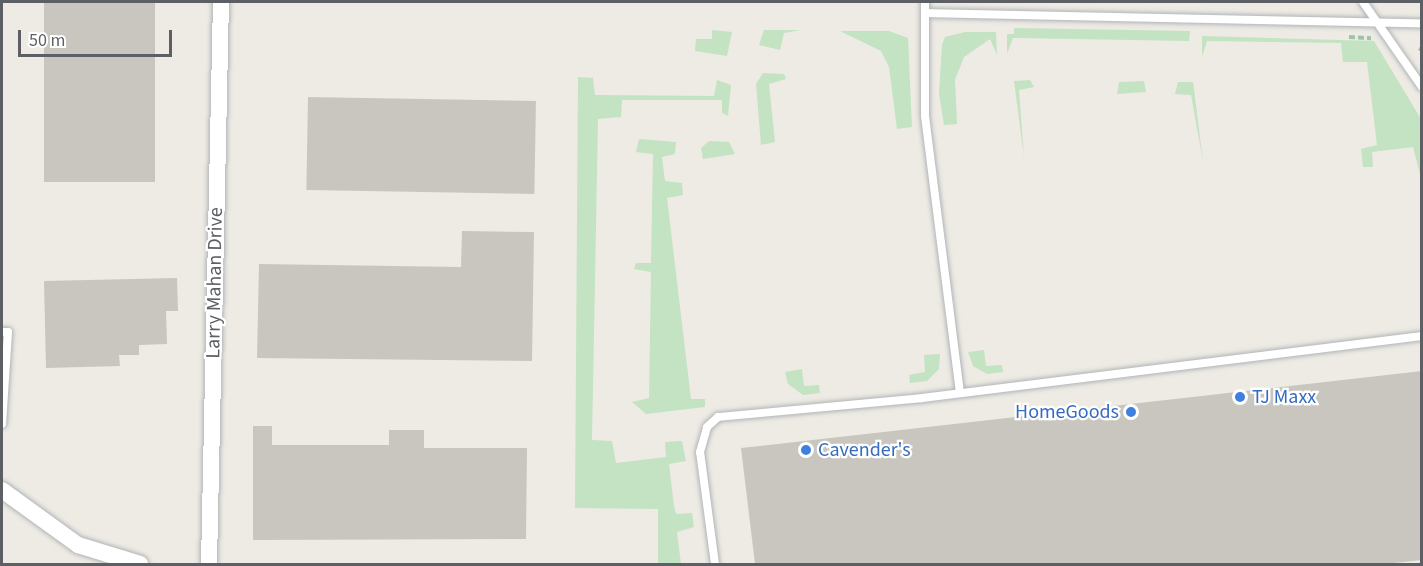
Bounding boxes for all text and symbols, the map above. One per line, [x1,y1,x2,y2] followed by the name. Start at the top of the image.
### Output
[21,18,176,56] scale bar
[29,28,65,53] text: 50 m
[202,207,228,359] street label: Larry Mahan Drive
[1252,385,1316,409] place label: TJ Maxx
[1233,390,1247,404] marker: TJ Maxx
[1015,400,1119,424] place label: HomeGoods
[1124,405,1138,419] marker: HomeGoods
[818,438,911,462] place label: Cavender's
[799,443,813,457] marker: Cavender's

